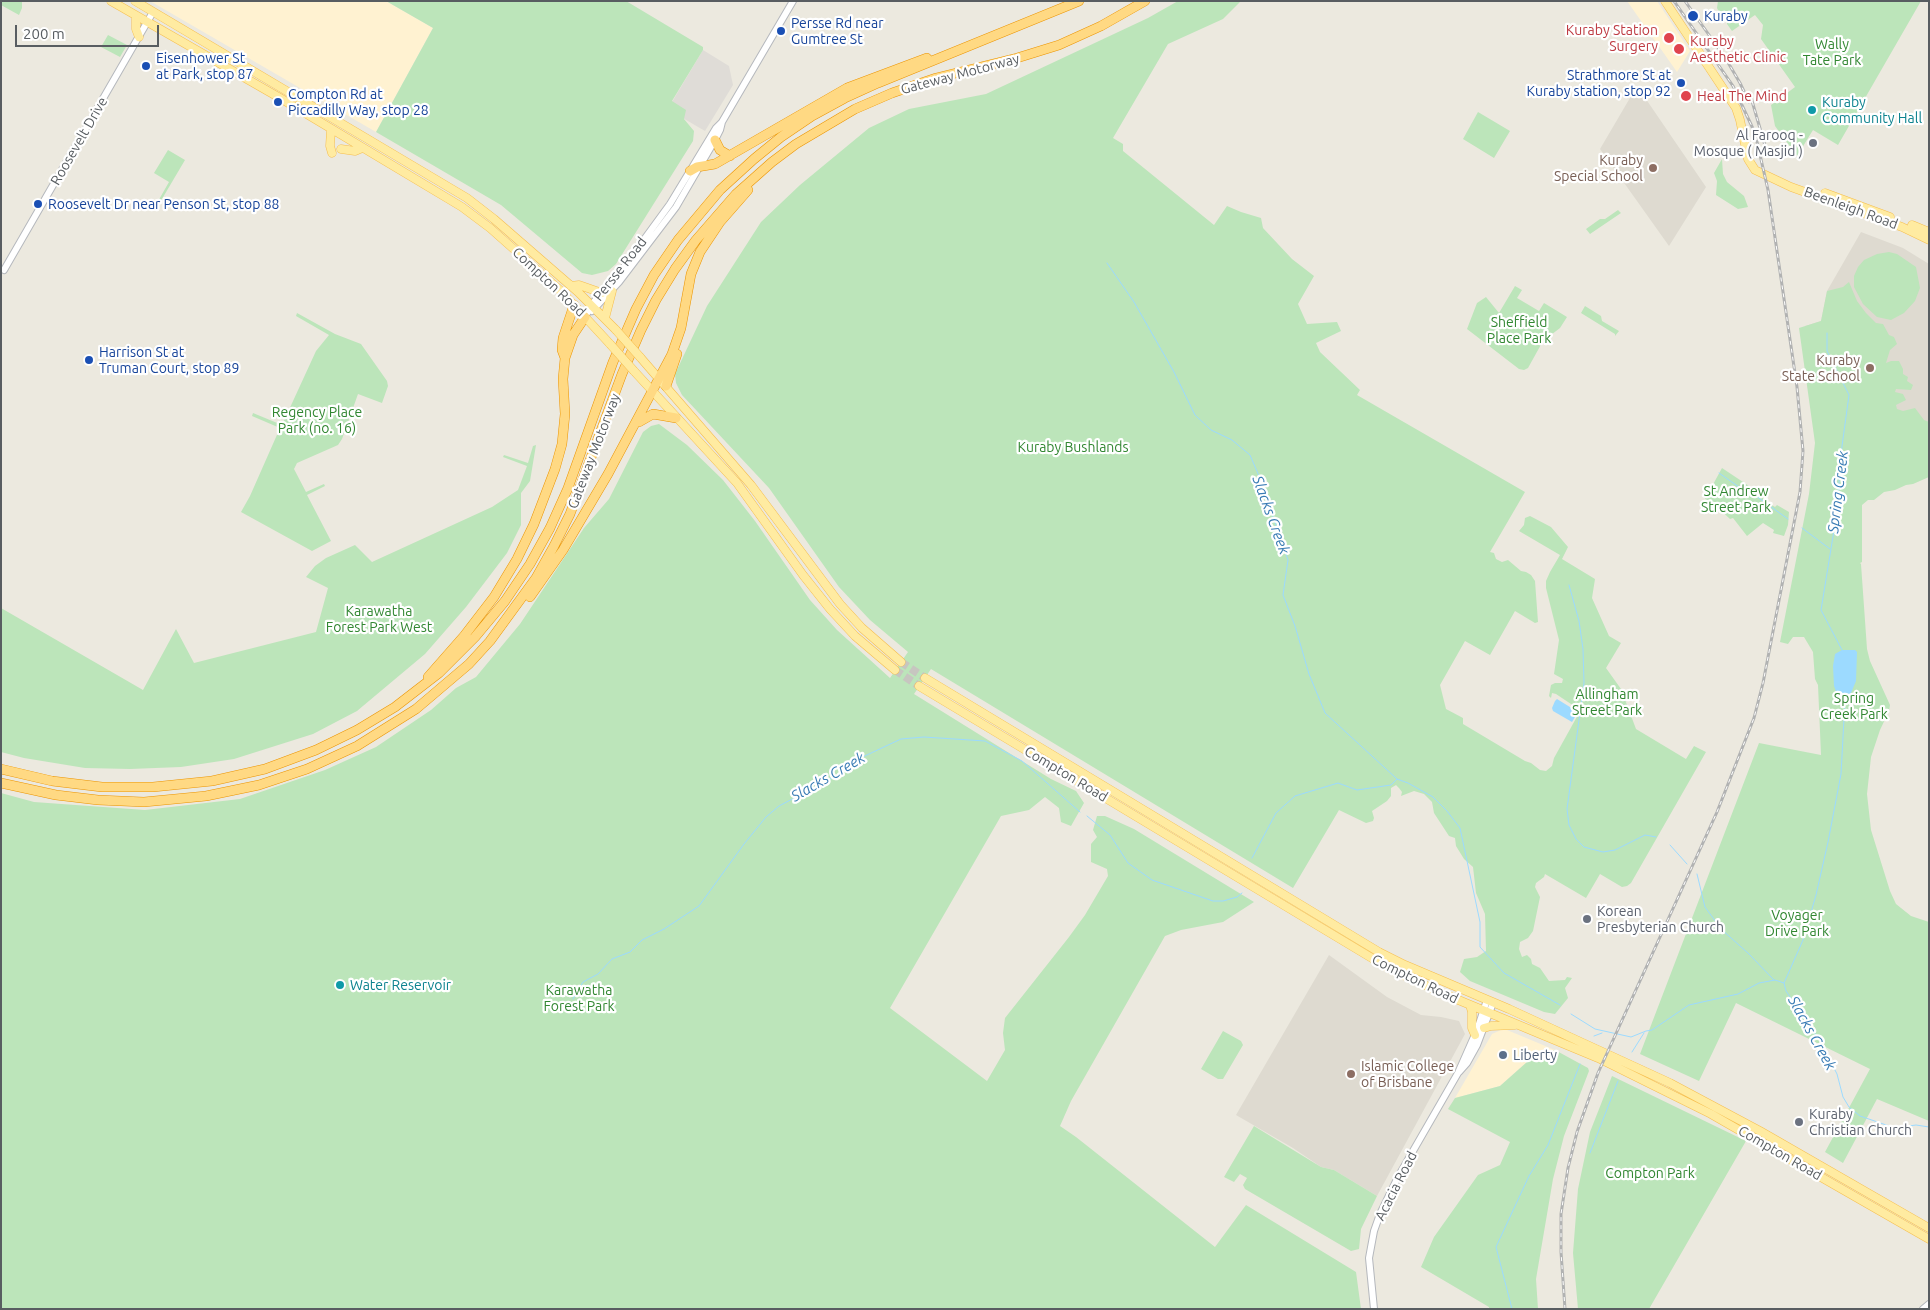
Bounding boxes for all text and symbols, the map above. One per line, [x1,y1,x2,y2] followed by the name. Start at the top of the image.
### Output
[1704,8,1748,24] place label: Kuraby
[1686,9,1700,23] marker: Kuraby
[18,15,161,47] scale bar
[791,15,884,48] place label: Persse Rd near Gumtree St
[1566,22,1658,54] place label: Kuraby Station Surgery
[23,25,65,42] text: 200 m
[775,25,787,37] marker: Persse Rd near Gumtree St
[1662,31,1676,45] marker: Kuraby Station Surgery
[1690,33,1786,65] place label: Kuraby Aesthetic Clinic
[1803,36,1861,68] park label: Wally Tate Park
[1672,42,1686,56] marker: Kuraby Aesthetic Clinic
[156,50,253,82] place label: Eisenhower St at Park, stop 87
[899,50,1021,98] street label: Gateway Motorway
[140,60,152,72] marker: Eisenhower St at Park, stop 87
[1527,67,1671,100] place label: Strathmore St at Kuraby station, stop 92
[1675,77,1687,89] marker: Strathmore St at Kuraby station, stop 92
[288,86,429,118] place label: Compton Rd at Piccadilly Way, stop 28
[1697,88,1787,104] place label: Heal The Mind
[1679,89,1693,103] marker: Heal The Mind
[47,94,111,188] street label: Roosevelt Drive
[1822,94,1922,126] place label: Kuraby Community Hall
[272,96,284,108] marker: Compton Rd at Piccadilly Way, stop 28
[1806,104,1818,116] marker: Kuraby Community Hall
[1694,127,1803,160] place label: Al Farooq - Mosque ( Masjid )
[1807,137,1819,149] marker: Al Farooq - Mosque ( Masjid )
[1554,152,1643,184] place label: Kuraby Special School
[1647,162,1659,174] marker: Kuraby Special School
[1802,183,1900,233] street label: Beenleigh Road
[48,196,279,212] place label: Roosevelt Dr near Penson St, stop 88
[32,198,44,210] marker: Roosevelt Dr near Penson St, stop 88
[590,234,650,304] street label: Persse Road
[509,244,589,320] street label: Compton Road
[1487,314,1551,347] park label: Sheffield Place Park
[99,344,239,377] place label: Harrison St at Truman Court, stop 89
[1782,352,1860,384] place label: Kuraby State School
[83,354,95,366] marker: Harrison St at Truman Court, stop 89
[1864,362,1876,374] marker: Kuraby State School
[564,391,624,511] street label: Gateway Motorway
[272,404,362,437] park label: Regency Place Park (no. 16)
[1017,439,1129,455] park label: Kuraby Bushlands
[1824,450,1852,534] water label: Spring Creek
[1248,473,1294,557] water label: Slacks Creek
[1701,483,1771,516] park label: St Andrew Street Park
[326,603,432,636] park label: Karawatha Forest Park West
[1572,686,1642,719] park label: Allingham Street Park
[1820,690,1888,722] park label: Spring Creek Park
[1021,743,1111,805] street label: Compton Road
[788,749,868,805] water label: Slacks Creek
[1597,903,1724,936] place label: Korean Presbyterian Church
[1765,907,1829,940] park label: Voyager Drive Park
[1581,913,1593,925] marker: Korean Presbyterian Church
[1369,951,1461,1007] street label: Compton Road
[350,977,451,993] place label: Water Reservoir
[334,979,346,991] marker: Water Reservoir
[543,982,615,1014] park label: Karawatha Forest Park
[1784,993,1840,1073] water label: Slacks Creek
[1513,1047,1557,1063] place label: Liberty
[1497,1049,1509,1061] marker: Liberty
[1361,1058,1454,1090] place label: Islamic College of Brisbane
[1345,1068,1357,1080] marker: Islamic College of Brisbane
[1809,1106,1912,1138] place label: Kuraby Christian Church
[1793,1116,1805,1128] marker: Kuraby Christian Church
[1735,1122,1825,1184] street label: Compton Road
[1371,1149,1421,1223] street label: Acacia Road
[1605,1165,1695,1181] park label: Compton Park

